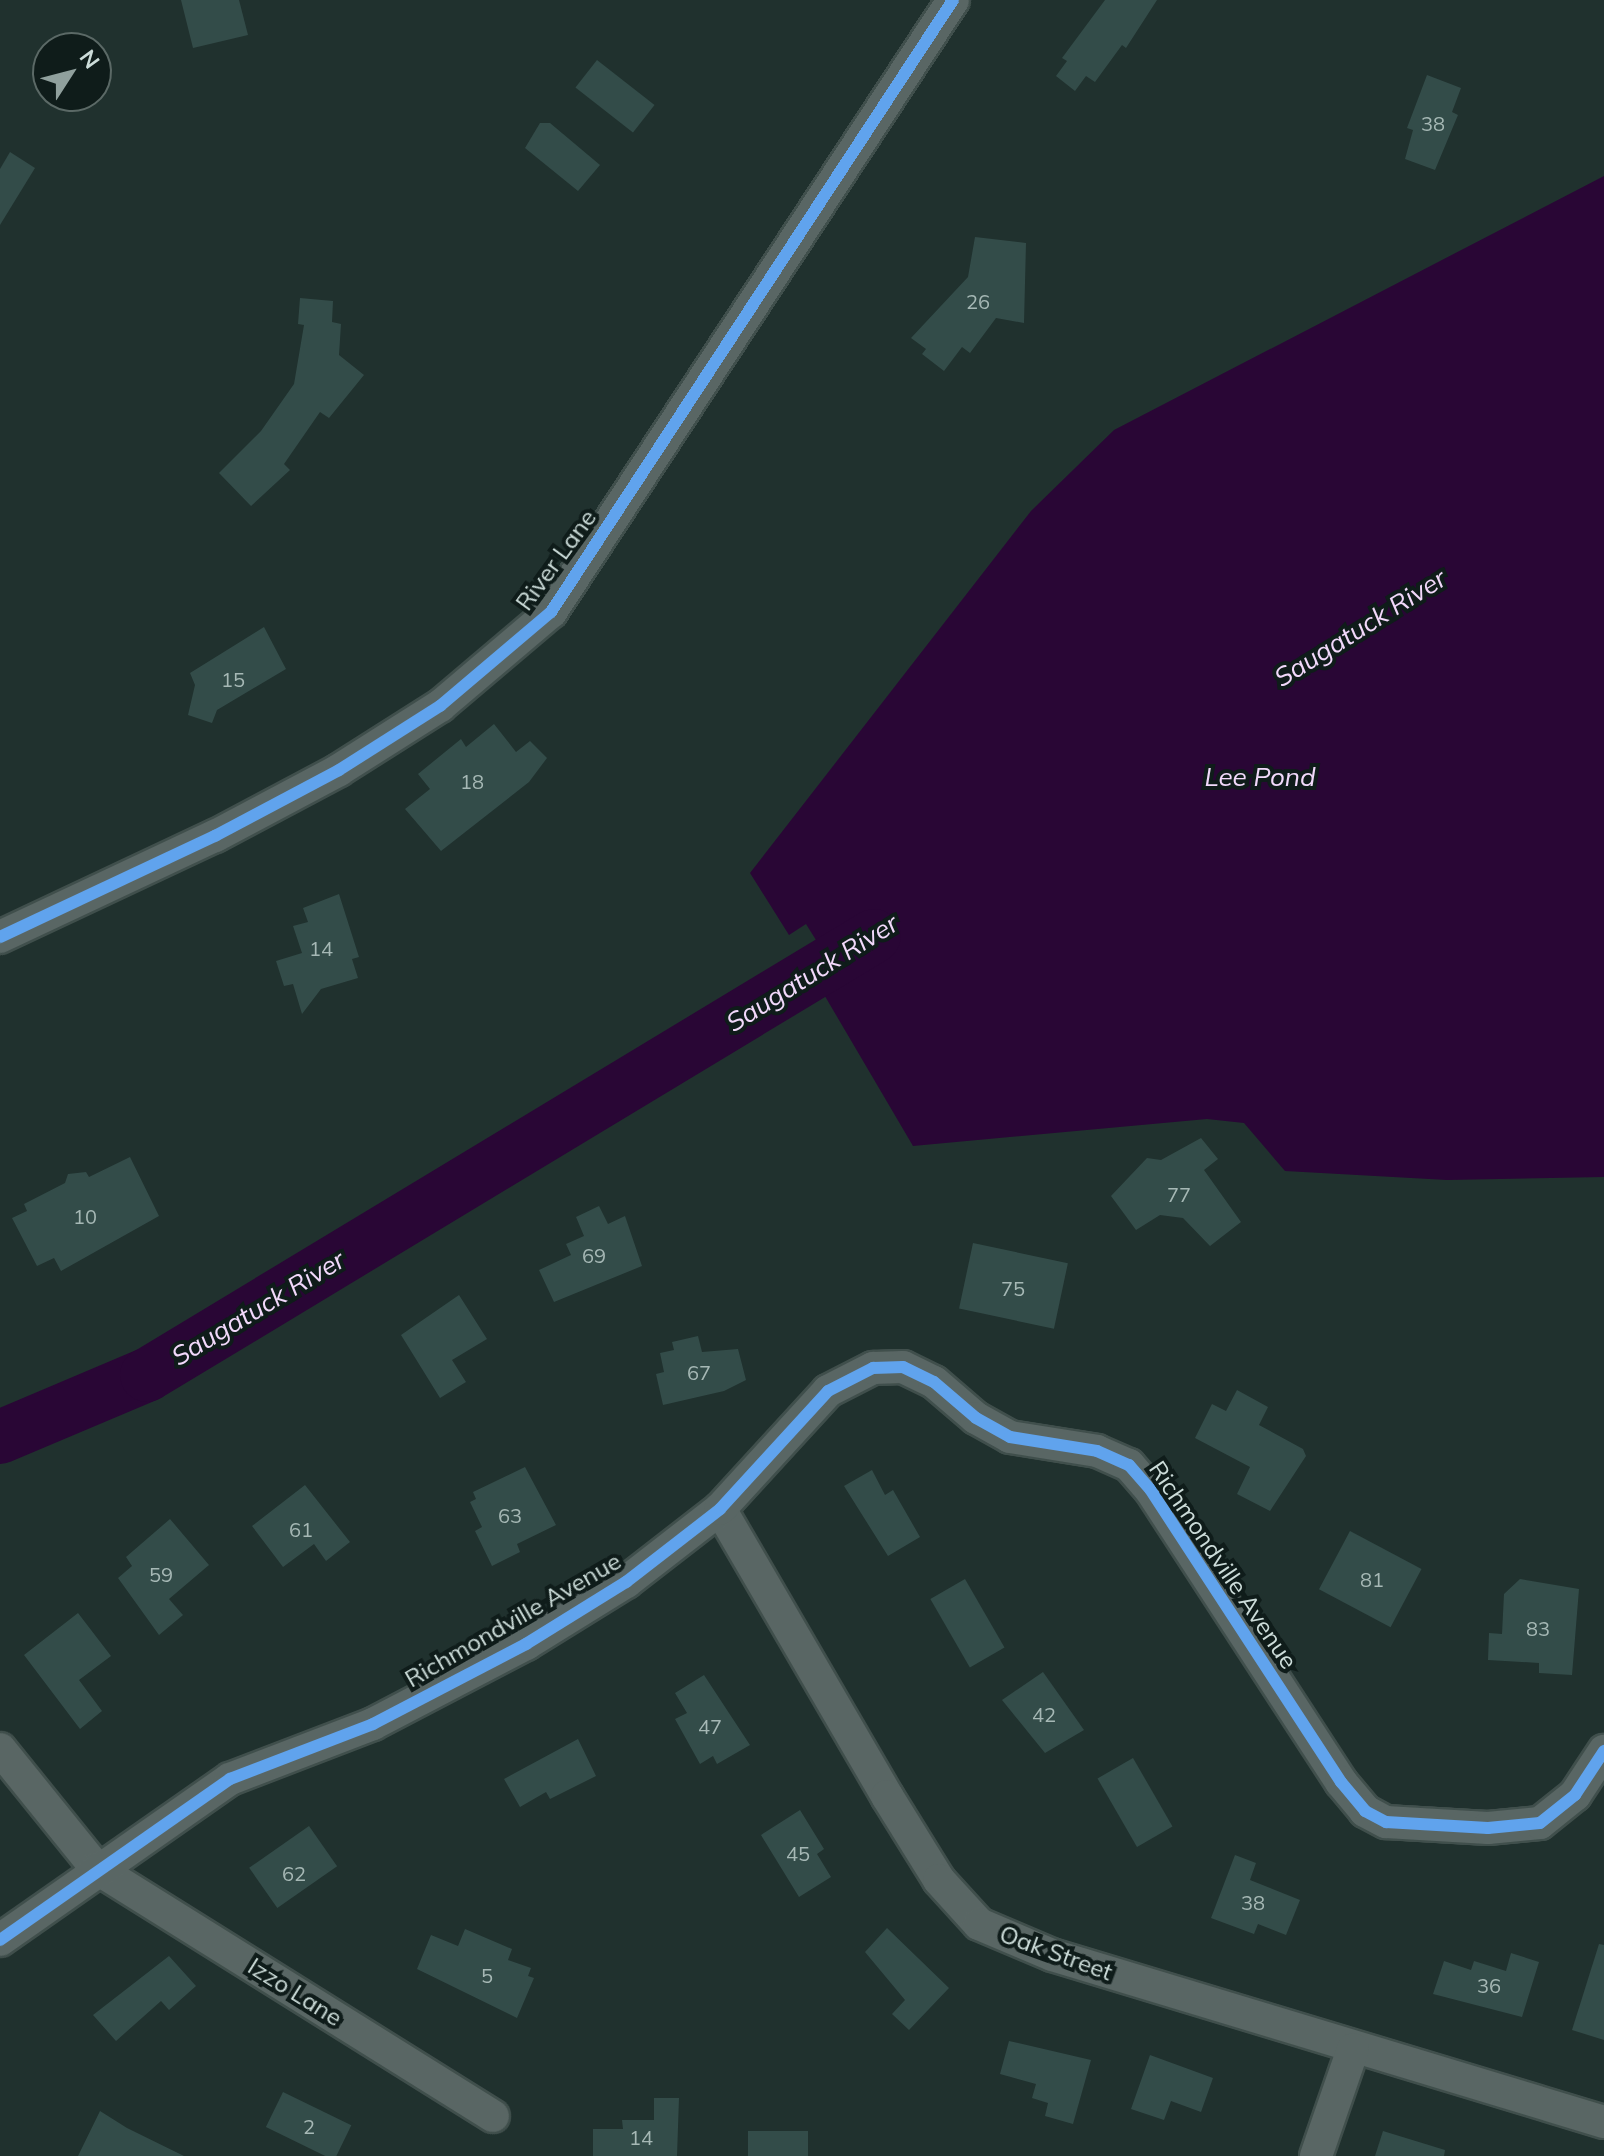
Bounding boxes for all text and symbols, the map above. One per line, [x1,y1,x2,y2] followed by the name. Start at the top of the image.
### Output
[32,32,112,112] north arrow
[74,44,106,74] text: N
[1421,111,1445,135] house number: 38
[966,289,990,313] house number: 26
[510,504,602,616] street label: River Lane
[1268,563,1452,693] water label: Saugatuck River
[221,667,245,691] house number: 15
[1204,761,1316,793] water label: Lee Pond
[460,769,484,793] house number: 18
[720,908,904,1038] water label: Saugatuck River
[309,936,333,960] house number: 14
[1167,1182,1191,1206] house number: 77
[73,1204,97,1228] house number: 10
[582,1243,606,1267] house number: 69
[166,1244,350,1372] water label: Saugatuck River
[1001,1276,1025,1300] house number: 75
[687,1360,711,1384] house number: 67
[1143,1456,1303,1674] street label: Richmondville Avenue
[498,1503,522,1527] house number: 63
[289,1517,313,1541] house number: 61
[400,1546,626,1694] street label: Richmondville Avenue
[149,1562,173,1586] house number: 59
[1360,1567,1384,1591] house number: 81
[1526,1616,1550,1640] house number: 83
[1032,1702,1056,1726] house number: 42
[698,1714,722,1738] house number: 47
[786,1841,810,1865] house number: 45
[282,1861,306,1885] house number: 62
[1241,1890,1265,1914] house number: 38
[996,1919,1116,1987] street label: Oak Street
[243,1952,347,2032] street label: Izzo Lane
[481,1963,493,1987] house number: 5
[1477,1973,1501,1997] house number: 36
[303,2114,315,2138] house number: 2
[629,2125,653,2149] house number: 14

